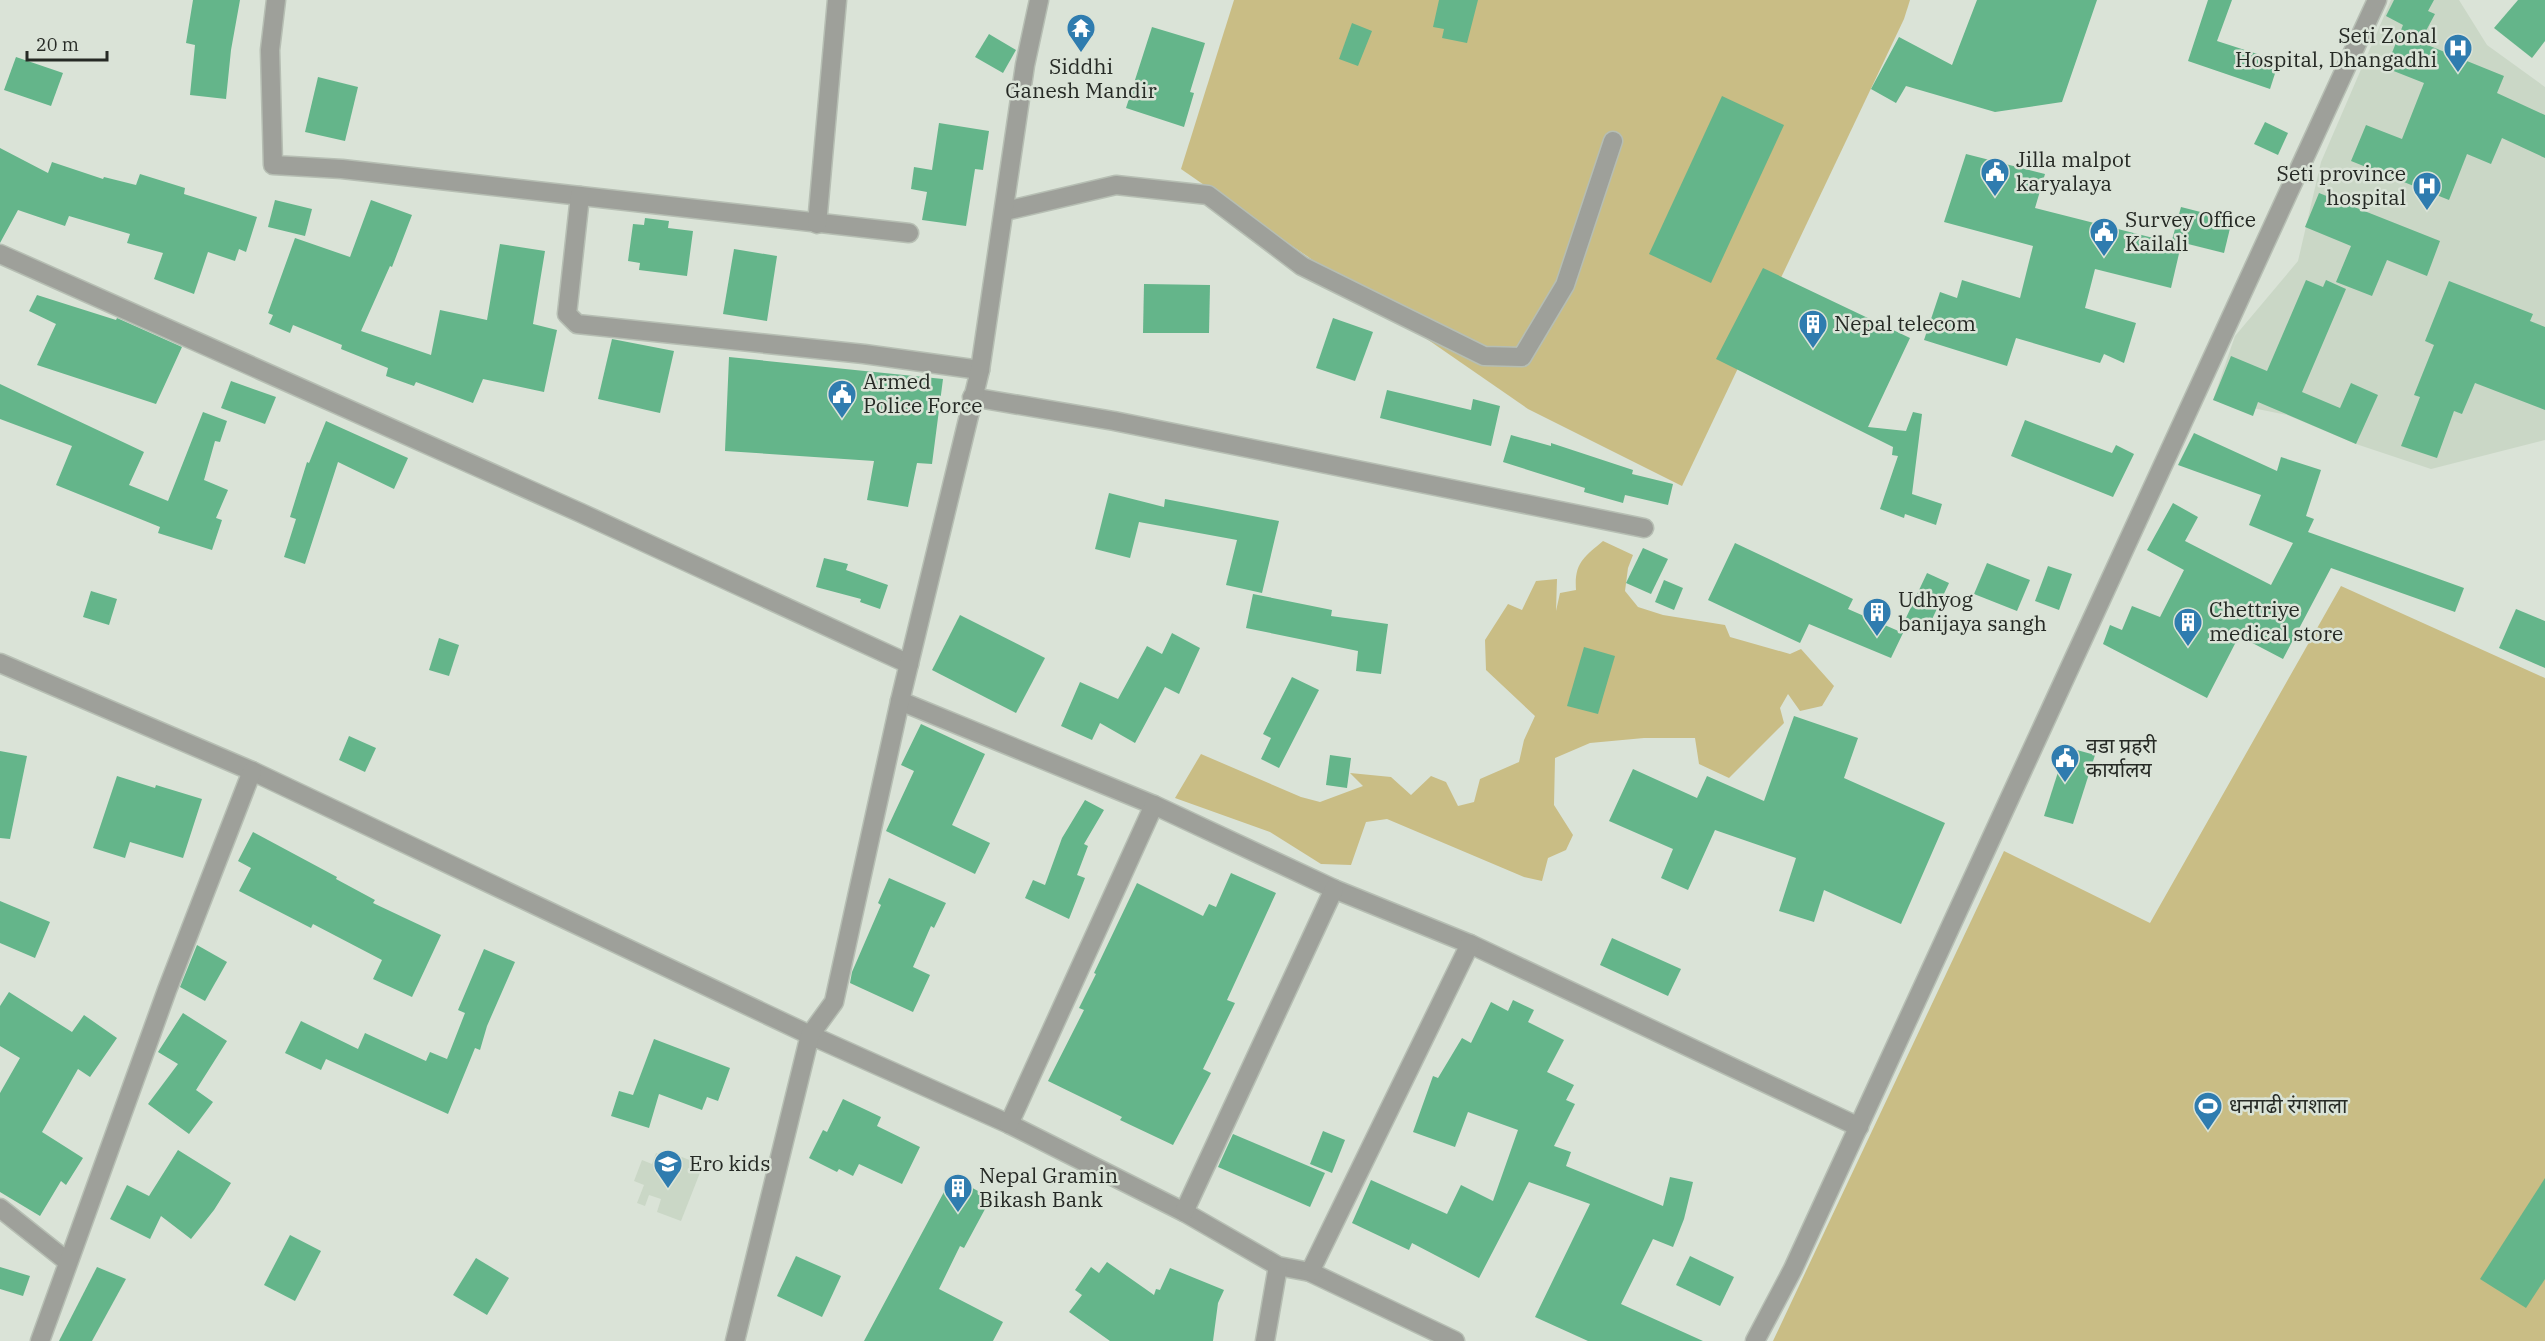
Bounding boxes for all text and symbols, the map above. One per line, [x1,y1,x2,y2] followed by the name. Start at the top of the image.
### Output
[1065,12,1097,54] temple icon: Siddhi Ganesh Mandir
[2235,21,2437,73] place label: Seti Zonal Hospital, Dhangadhi
[27,24,106,62] scale bar
[2442,32,2474,74] hospital icon: Seti Zonal Hospital, Dhangadhi
[36,33,79,56] text: 20 m
[1005,52,1157,104] place label: Siddhi Ganesh Mandir
[2016,145,2131,197] place label: Jilla malpot karyalaya
[1979,156,2011,198] public building icon: Jilla malpot karyalaya
[2277,159,2406,211] place label: Seti province hospital
[2411,170,2443,212] hospital icon: Seti province hospital
[2125,205,2256,257] place label: Survey Office Kailali
[2088,216,2120,258] public building icon: Survey Office Kailali
[1797,308,1829,350] building icon: Nepal telecom
[1834,309,1976,337] place label: Nepal telecom
[863,367,983,419] place label: Armed Police Force
[826,378,858,420] public building icon: Armed Police Force
[1898,585,2047,637] place label: Udhyog banijaya sangh
[2209,595,2343,647] place label: Chettriye medical store
[1861,596,1893,638] building icon: Udhyog banijaya sangh
[2172,606,2204,648] building icon: Chettriye medical store
[2086,731,2157,783] place label: वडा प्रहरी कार्यालय
[2049,742,2081,784] public building icon: वडा प्रहरी कार्यालय
[2192,1090,2224,1132] sports icon: धनगढी रंगशाला
[2229,1091,2348,1119] place label: धनगढी रंगशाला
[652,1148,684,1190] school or university icon: Ero kids
[689,1149,770,1177] place label: Ero kids
[979,1161,1118,1213] place label: Nepal Gramin Bikash Bank
[942,1172,974,1214] building icon: Nepal Gramin Bikash Bank

